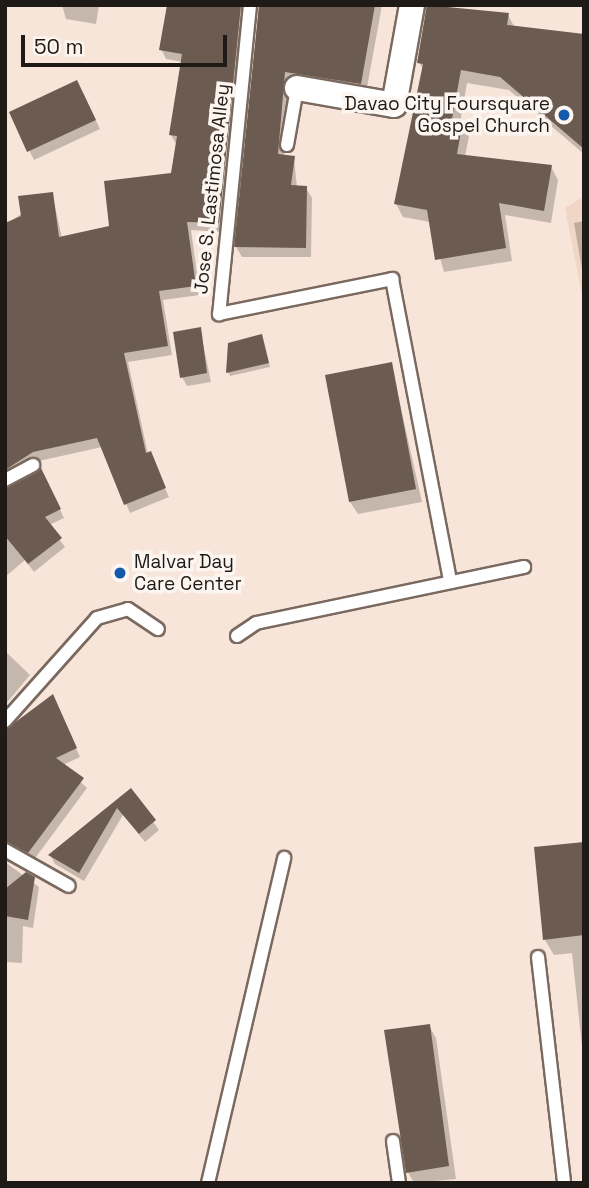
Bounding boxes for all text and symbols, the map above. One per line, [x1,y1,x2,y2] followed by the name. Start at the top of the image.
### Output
[24,21,231,65] scale bar
[34,33,84,60] text: 50 m
[190,82,234,296] street label: Jose S. Lastimosa Alley
[344,93,550,137] place label: Davao City Foursquare Gospel Church
[556,107,572,123] marker: Davao City Foursquare Gospel Church
[134,551,242,595] place label: Malvar Day Care Center
[112,565,128,581] marker: Malvar Day Care Center

